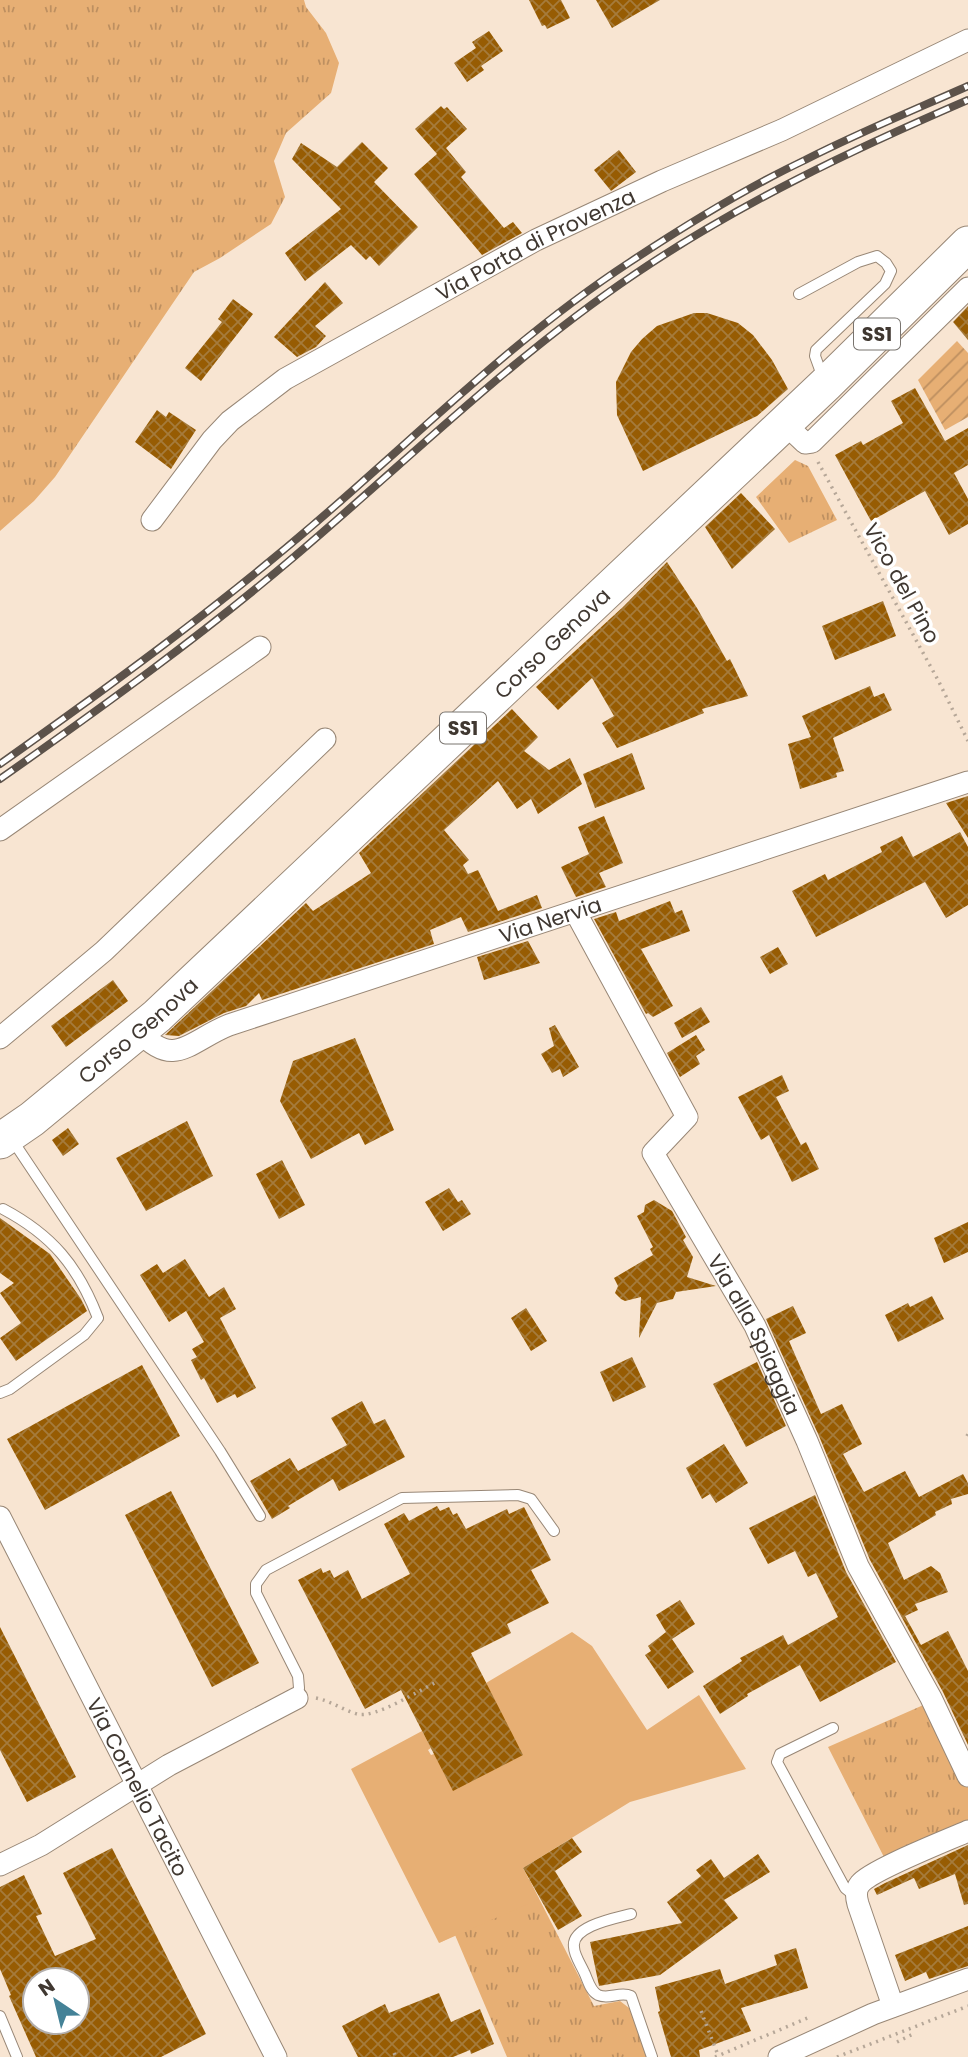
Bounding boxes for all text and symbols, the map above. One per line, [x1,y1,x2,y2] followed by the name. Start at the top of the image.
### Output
[430,181,640,307] street label: Via Porta di Provenza
[854,318,900,350] road number: SS1
[857,518,947,648] street label: Vico del Pino
[487,581,616,705] street label: Corso Genova
[440,712,486,744] road number: SS1
[495,889,605,950] street label: Via Nervia
[72,970,204,1090] street label: Corso Genova
[701,1249,808,1419] street label: Via alla Spiaggia
[80,1692,196,1881] street label: Via Cornelio Tacito
[21,1966,91,2036] north arrow
[33,1972,60,2003] text: N

